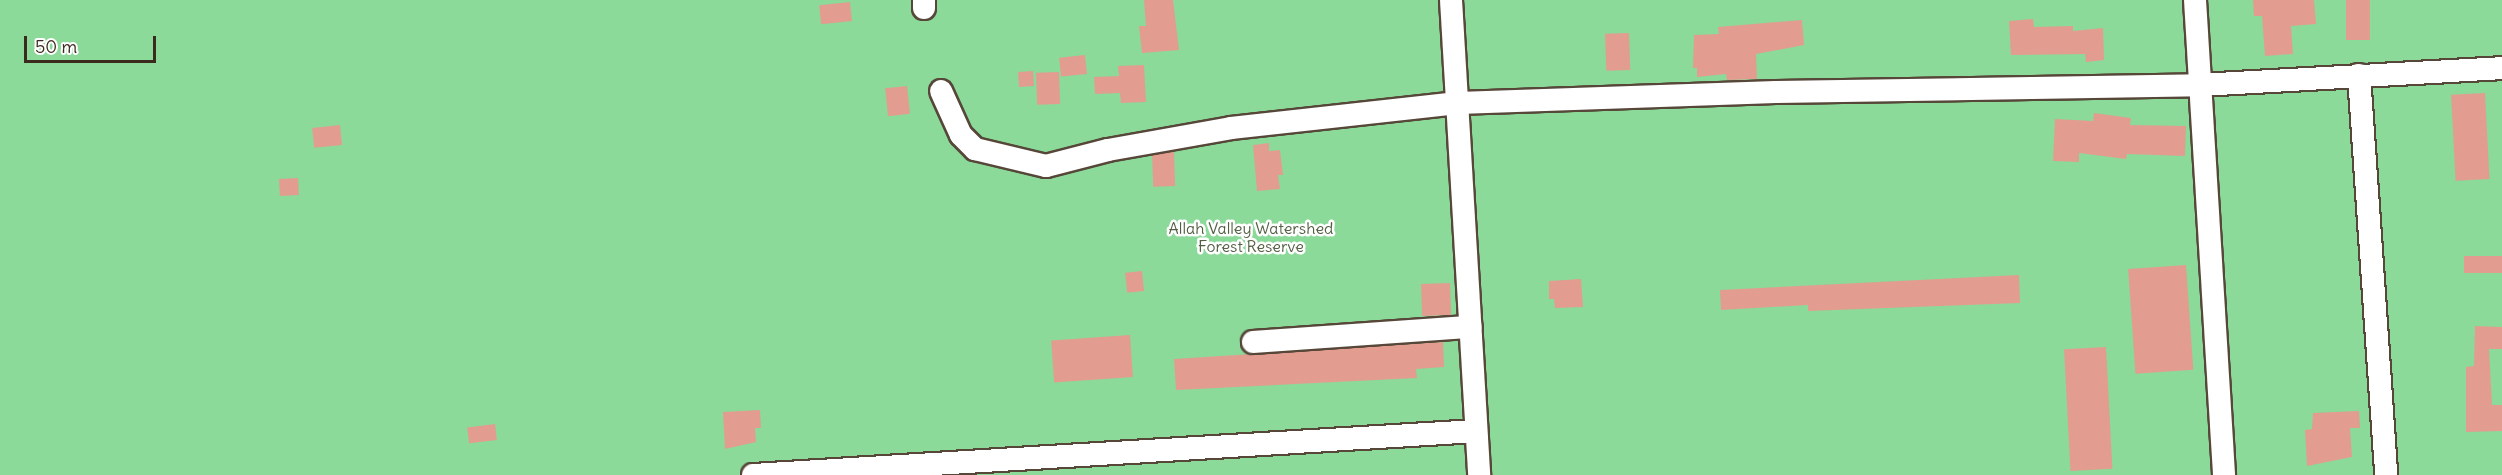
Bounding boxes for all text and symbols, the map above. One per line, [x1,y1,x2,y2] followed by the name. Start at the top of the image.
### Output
[27,24,159,62] scale bar
[35,35,77,58] text: 50 m
[1169,218,1333,256] park label: Allah Valley Watershed Forest Reserve

